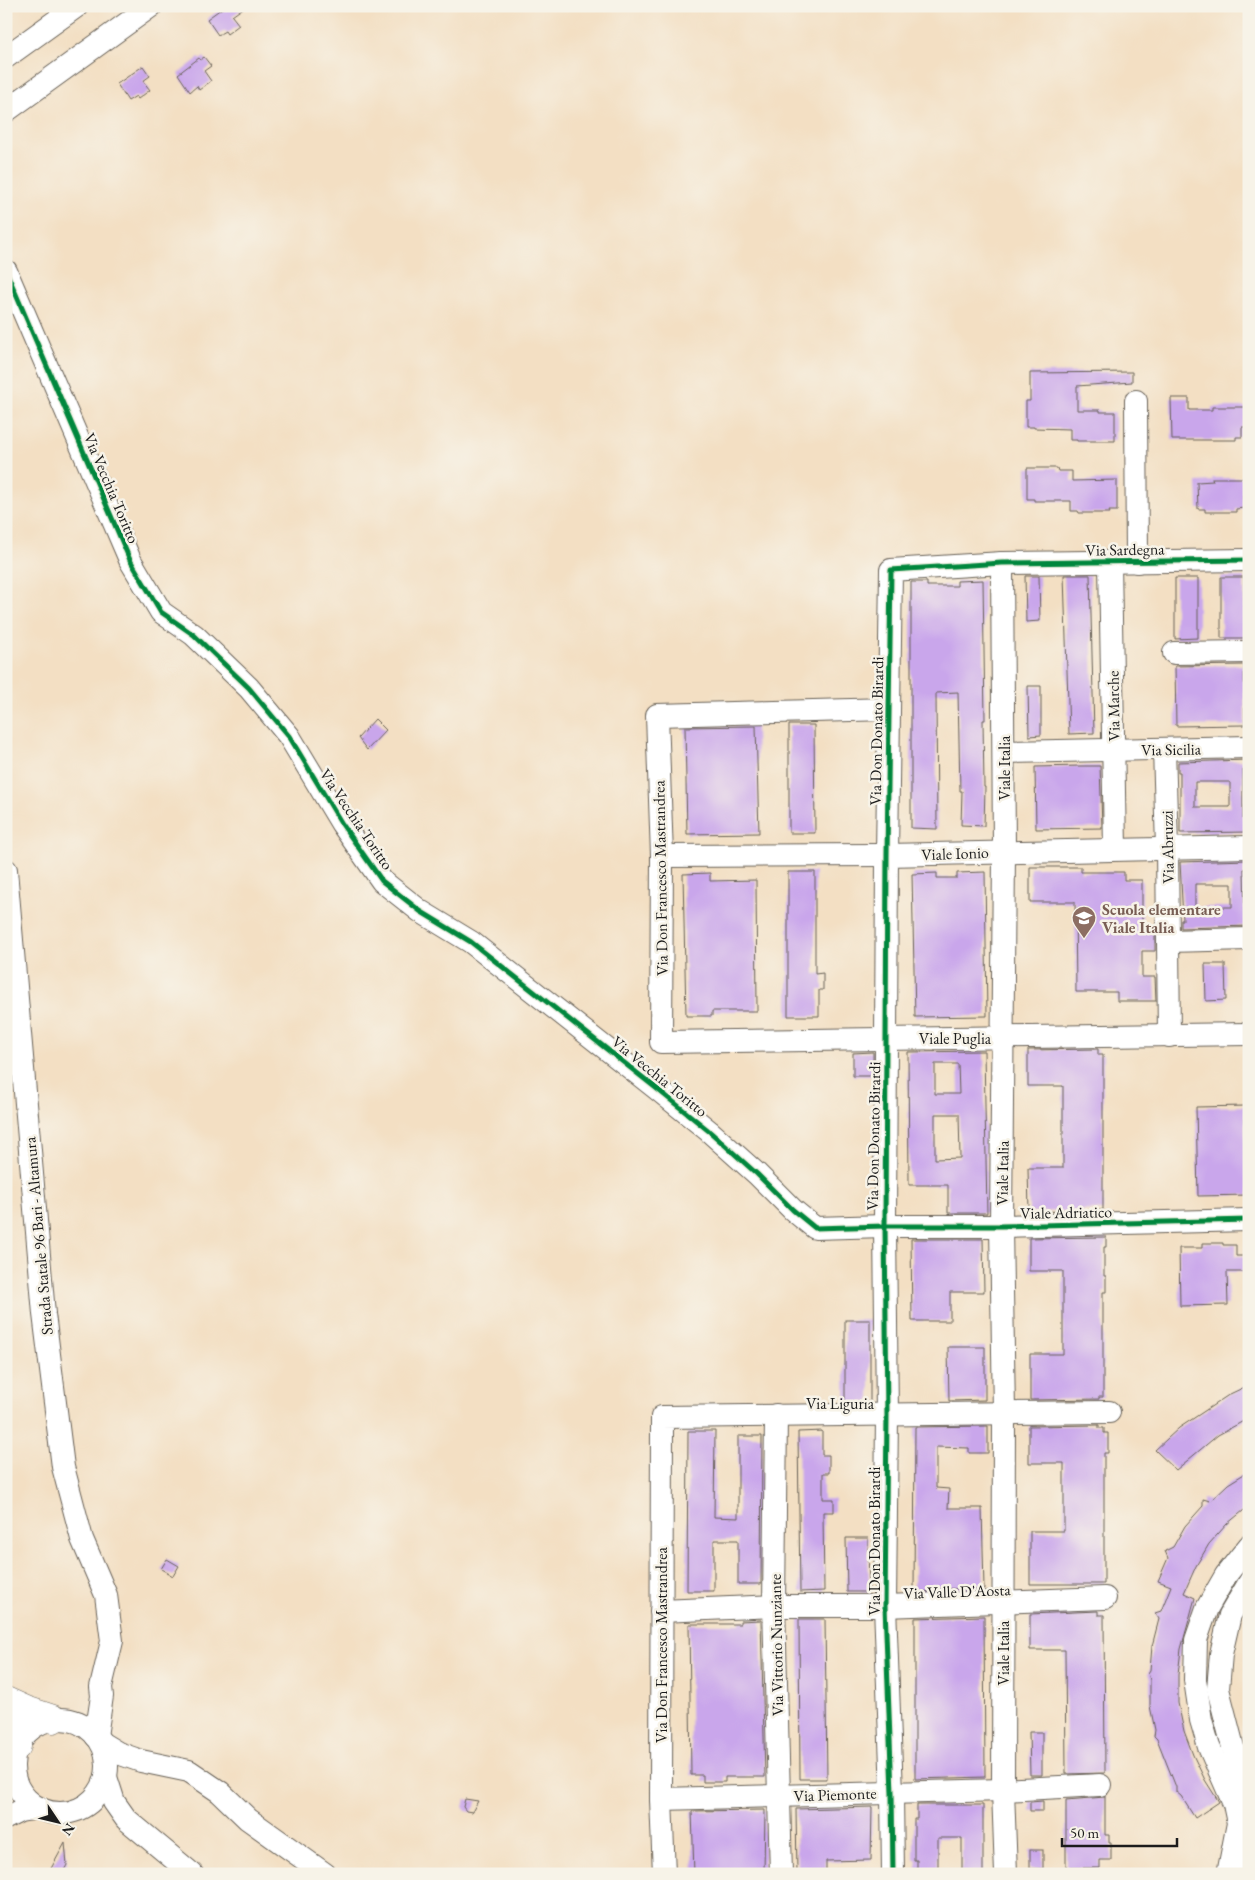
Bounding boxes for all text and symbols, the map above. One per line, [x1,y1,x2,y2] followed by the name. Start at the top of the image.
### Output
[79,430,144,547] street label: Via Vecchia Toritto
[1085,538,1165,561] street label: Via Sardegna
[865,656,888,806] street label: Via Don Donato Birardi
[1102,670,1125,742] street label: Via Marche
[994,735,1015,801] street label: Viale Italia
[1141,738,1202,761] street label: Via Sicilia
[315,765,398,874] street label: Via Vecchia Toritto
[648,779,673,976] street label: Via Don Francesco Mastrandrea
[1156,810,1179,884] street label: Via Abruzzi
[921,842,989,865] street label: Viale Ionio
[1102,899,1221,938] place label: Scuola elementare Viale Italia
[1071,905,1097,939] school or university icon: Scuola elementare Viale Italia
[919,1028,992,1049] street label: Viale Puglia
[607,1031,712,1122] street label: Via Vecchia Toritto
[862,1061,885,1211] street label: Via Don Donato Birardi
[19,1135,58,1336] street label: Strada Statale 96 Bari - Altamura
[991,1140,1014,1206] street label: Viale Italia
[1020,1201,1112,1224] street label: Viale Adriatico
[806,1393,875,1414] street label: Via Liguria
[864,1466,885,1615] street label: Via Don Donato Birardi
[651,1547,672,1743] street label: Via Don Francesco Mastrandrea
[765,1574,788,1716] street label: Via Vittorio Nunziante
[903,1579,1012,1604] street label: Via Valle D'Aosta
[993,1620,1014,1686] street label: Viale Italia
[793,1783,877,1806] street label: Via Piemonte
[32,1798,82,1848] north arrow
[1062,1815,1178,1847] scale bar
[58,1820,79,1840] text: N
[1070,1823,1099,1842] text: 50 m

